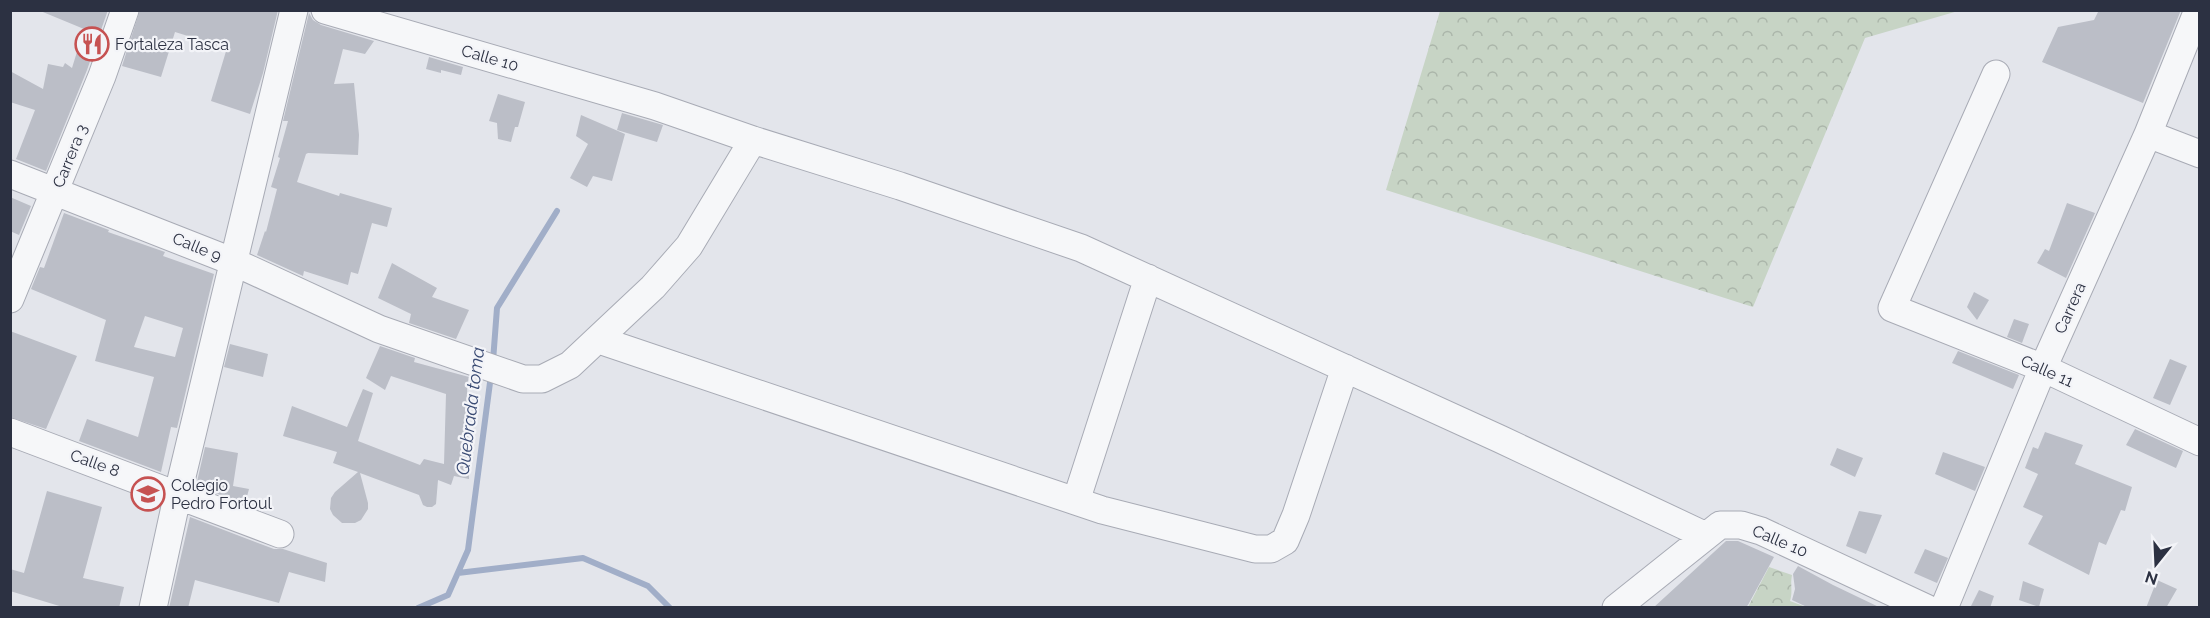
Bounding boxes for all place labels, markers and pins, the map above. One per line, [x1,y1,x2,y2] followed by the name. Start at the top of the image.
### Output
[74,26,110,62] restaurant icon: Fortaleza Tasca
[115,35,229,54] place label: Fortaleza Tasca
[130,476,166,512] school or university icon: Colegio Pedro Fortoul
[171,476,272,513] place label: Colegio Pedro Fortoul

